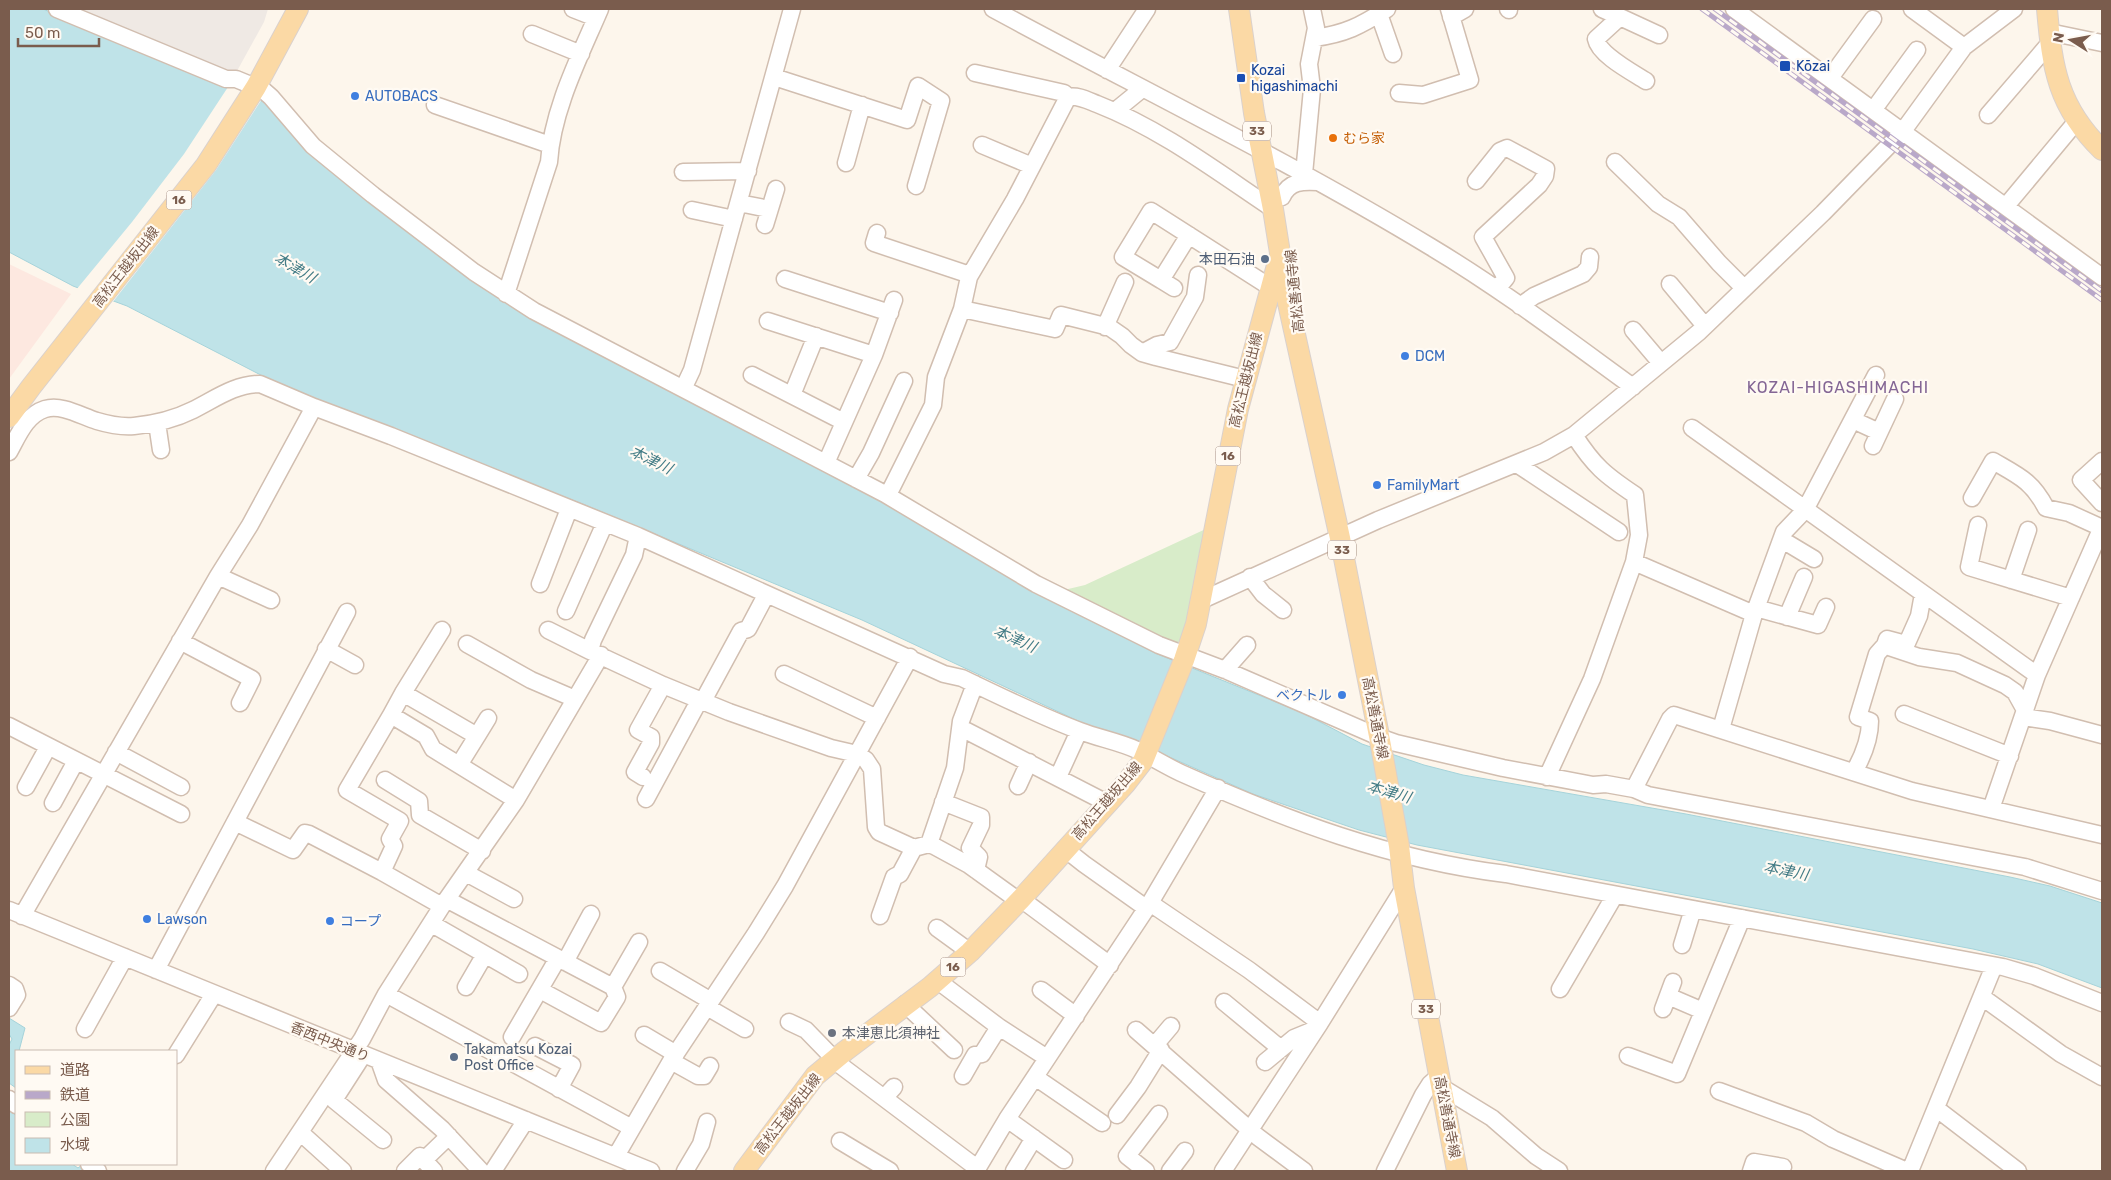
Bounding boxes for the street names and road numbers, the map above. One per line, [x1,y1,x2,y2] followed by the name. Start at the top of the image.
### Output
[1243,122,1271,140] road number: 33
[166,190,192,210] road number: 16
[89,223,163,311] street label: 高松王越坂出線
[1282,248,1308,334] street label: 高松善通寺線
[1226,330,1266,430] street label: 高松王越坂出線
[1216,446,1240,466] road number: 16
[1328,540,1356,560] road number: 33
[1359,675,1391,761] street label: 高松善通寺線
[1068,758,1146,844] street label: 高松王越坂出線
[940,958,966,976] road number: 16
[1412,1000,1440,1019] road number: 33
[288,1018,372,1066] street label: 香西中央通り
[751,1070,825,1158] street label: 高松王越坂出線
[1431,1074,1463,1160] street label: 高松善通寺線

